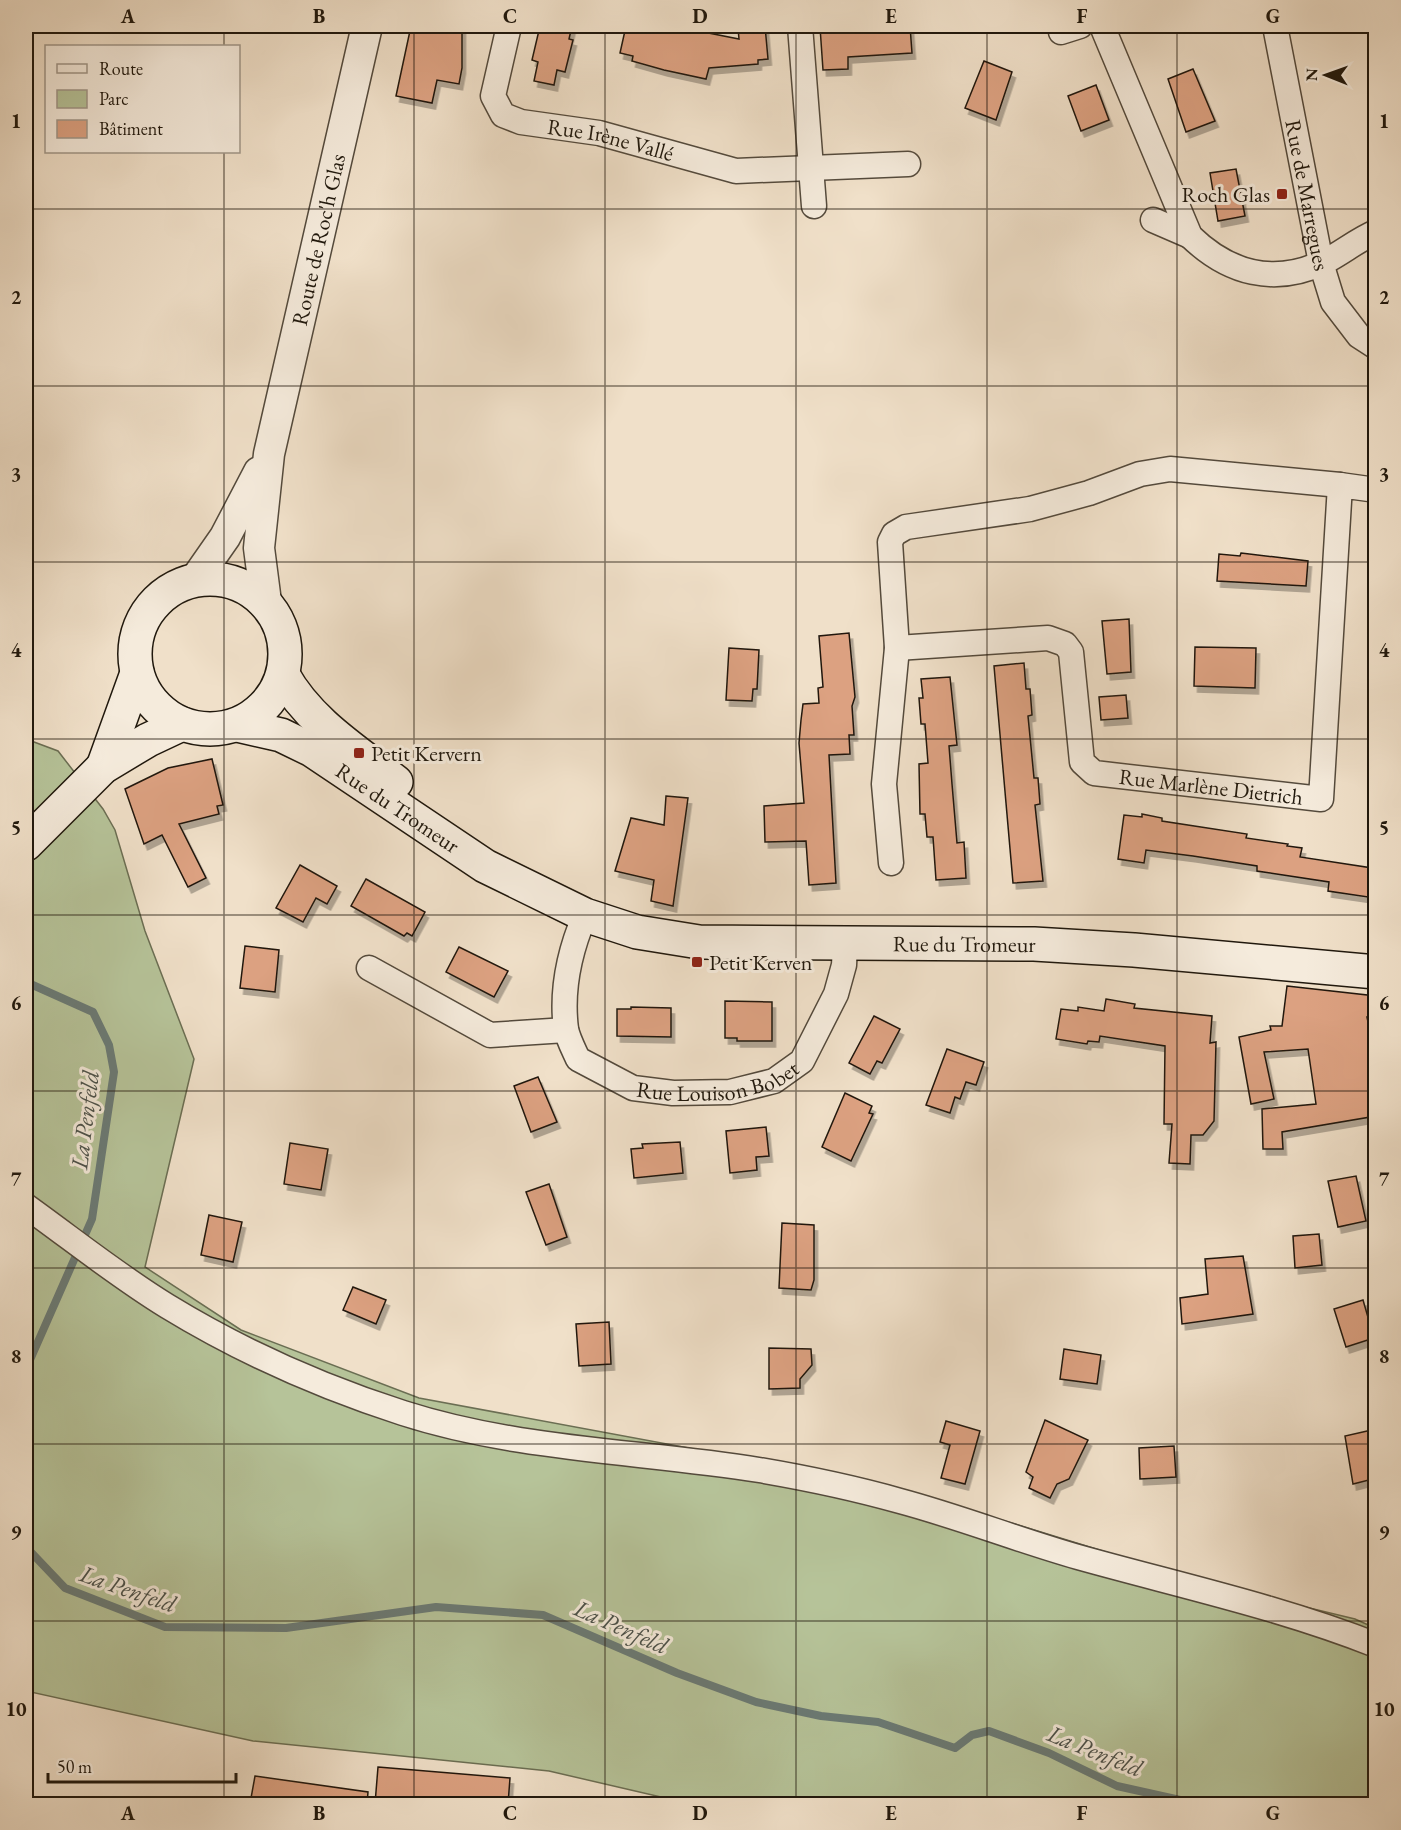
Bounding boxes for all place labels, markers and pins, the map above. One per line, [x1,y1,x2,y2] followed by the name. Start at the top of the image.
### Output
[1182,180,1270,209] place label: Roch Glas
[1275,187,1289,201] marker: Roch Glas
[371,739,482,768] place label: Petit Kervern
[352,746,366,760] marker: Petit Kervern
[709,948,813,977] place label: Petit Kerven
[690,955,704,969] marker: Petit Kerven

